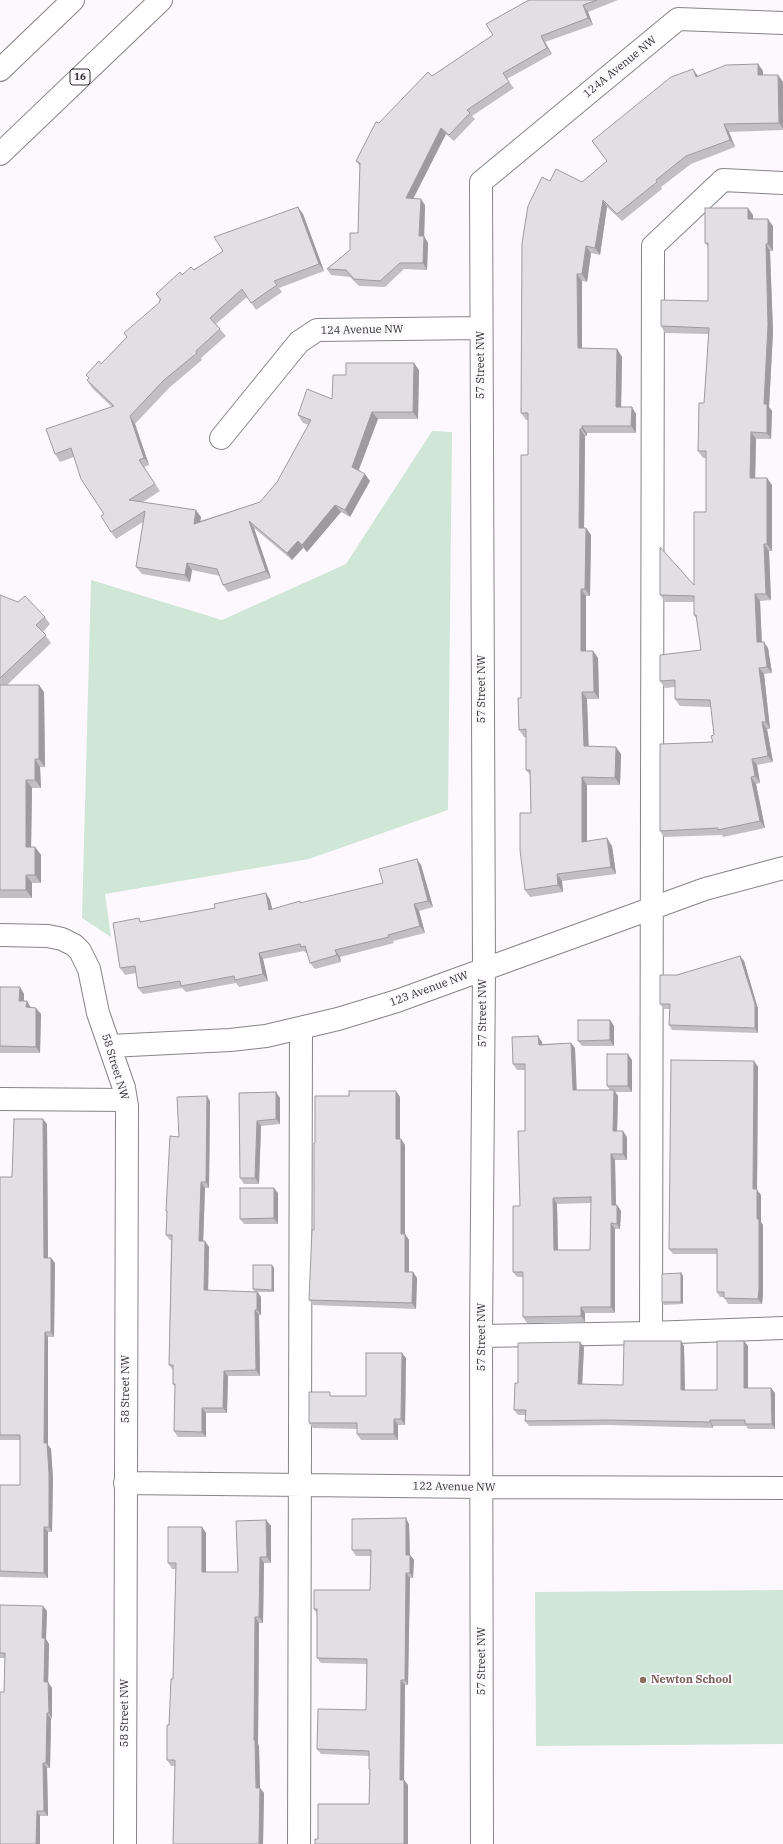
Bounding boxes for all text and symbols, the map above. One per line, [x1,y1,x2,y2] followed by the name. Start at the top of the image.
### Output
[581,33,659,101] street label: 124A Avenue NW
[70,69,90,85] road number: 16
[321,323,403,337] street label: 124 Avenue NW
[474,331,488,399] street label: 57 Street NW
[475,655,489,723] street label: 57 Street NW
[388,969,470,1009] street label: 123 Avenue NW
[476,979,490,1047] street label: 57 Street NW
[99,1032,131,1102] street label: 58 Street NW
[475,1303,489,1371] street label: 57 Street NW
[119,1355,133,1423] street label: 58 Street NW
[413,1480,495,1494] street label: 122 Avenue NW
[475,1627,489,1695] street label: 57 Street NW
[651,1673,732,1687] place label: Newton School
[638,1675,648,1685] marker: Newton School
[118,1679,132,1747] street label: 58 Street NW

